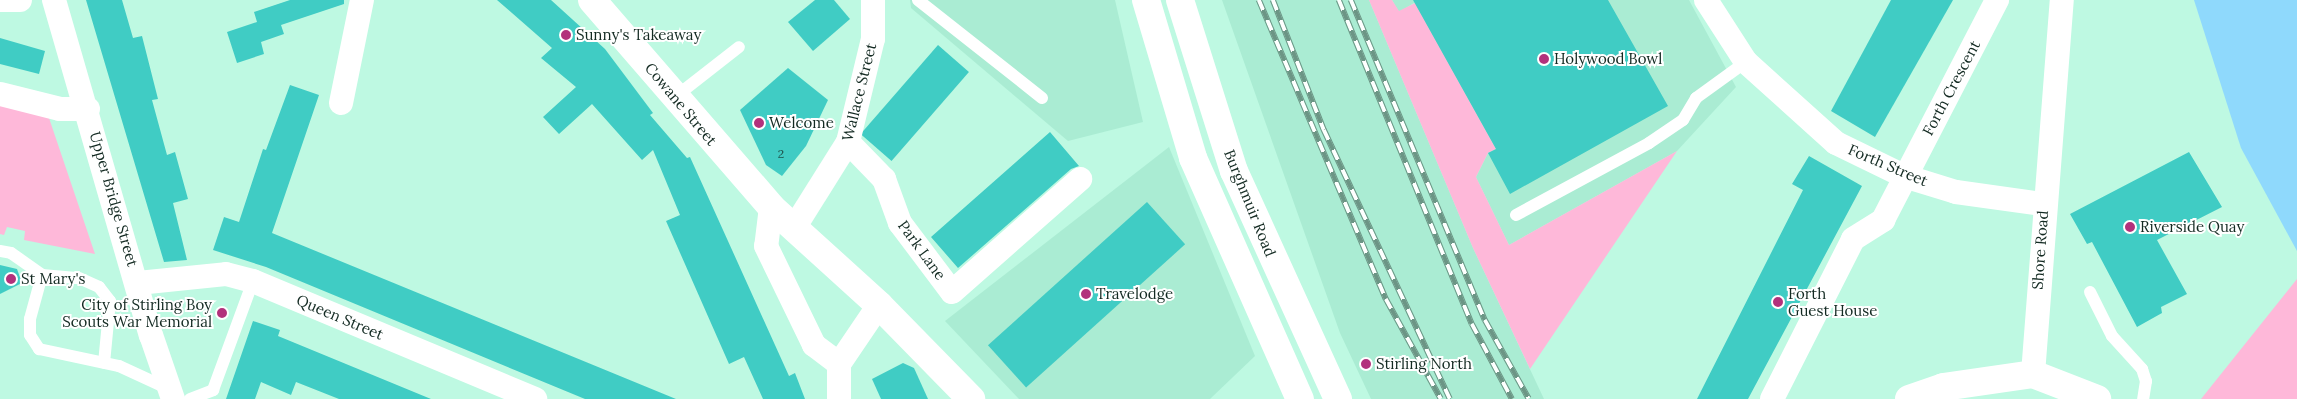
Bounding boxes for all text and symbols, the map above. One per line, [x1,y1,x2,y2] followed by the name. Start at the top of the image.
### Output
[576,26,701,44] place label: Sunny's Takeaway
[560,29,572,41] marker: Sunny's Takeaway
[1918,37,1984,139] street label: Forth Crescent
[838,41,880,143] street label: Wallace Street
[1554,50,1662,68] place label: Holywood Bowl
[1538,53,1550,65] marker: Holywood Bowl
[641,59,721,149] street label: Cowane Street
[769,114,834,132] place label: Welcome
[753,117,765,129] marker: Welcome
[86,129,142,269] street label: Upper Bridge Street
[1846,140,1930,190] street label: Forth Street
[778,147,784,161] house number: 2
[1220,147,1280,259] street label: Burghmuir Road
[2028,210,2052,290] street label: Shore Road
[894,217,950,283] street label: Park Lane
[2140,218,2244,236] place label: Riverside Quay
[2124,221,2136,233] marker: Riverside Quay
[21,270,85,288] place label: St Mary's
[5,273,17,285] marker: St Mary's
[1788,284,1877,319] place label: Forth Guest House
[1096,285,1173,303] place label: Travelodge
[1080,288,1092,300] marker: Travelodge
[294,291,386,343] street label: Queen Street
[62,295,212,330] place label: City of Stirling Boy Scouts War Memorial
[1772,296,1784,308] marker: Forth Guest House
[216,307,228,319] marker: City of Stirling Boy Scouts War Memorial
[1376,355,1472,373] place label: Stirling North
[1360,358,1372,370] marker: Stirling North

